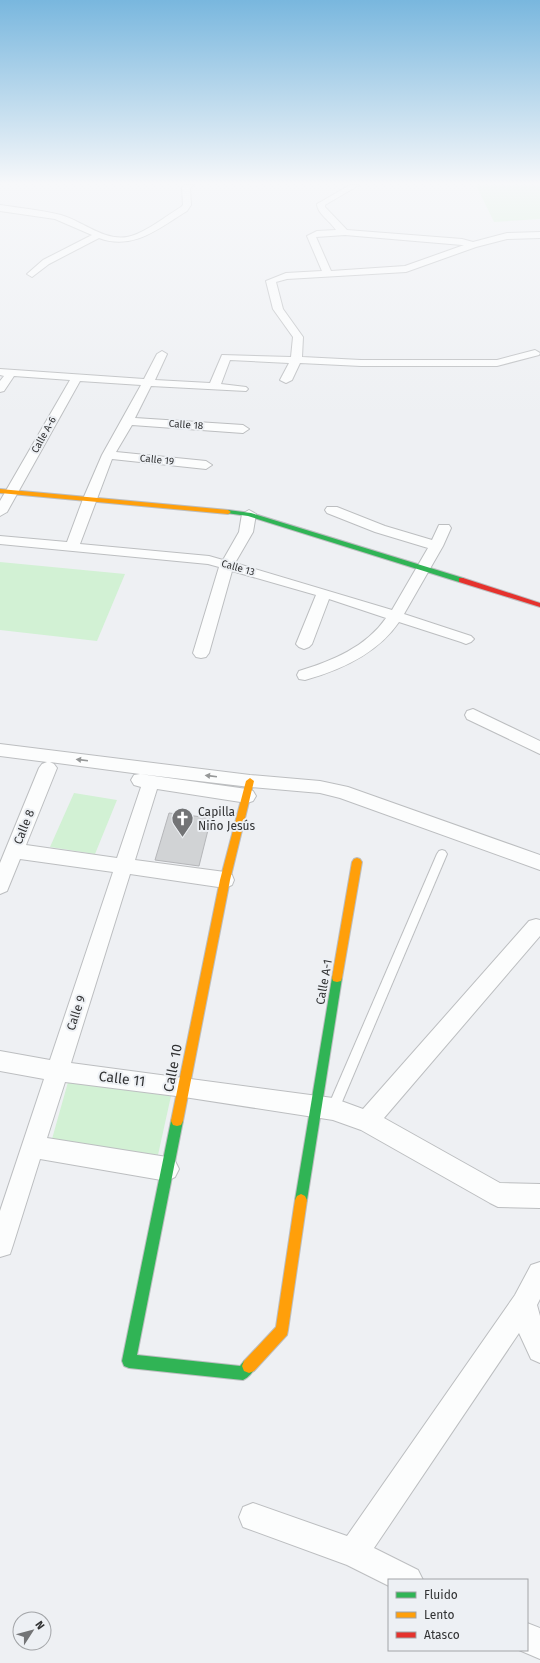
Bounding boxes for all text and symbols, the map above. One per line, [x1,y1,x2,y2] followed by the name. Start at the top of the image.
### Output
[29,415,59,455] street label: Calle A-6
[168,418,204,432] street label: Calle 18
[139,452,175,468] street label: Calle 19
[220,558,256,578] street label: Calle 13
[76,757,88,763] one-way arrow
[205,773,217,780] one-way arrow
[198,805,256,833] place label: Capilla Niño Jesús
[170,806,196,839] church icon: Capilla Niño Jesús
[11,807,37,846] street label: Calle 8
[313,958,335,1006] street label: Calle A-1
[64,994,88,1032] street label: Calle 9
[160,1042,186,1093] street label: Calle 10
[98,1068,146,1090] street label: Calle 11
[388,1579,528,1651] legend
[424,1588,458,1602] text: Fluido
[424,1608,454,1622] text: Lento
[12,1611,52,1651] north arrow
[32,1619,47,1632] text: N
[424,1628,460,1642] text: Atasco

